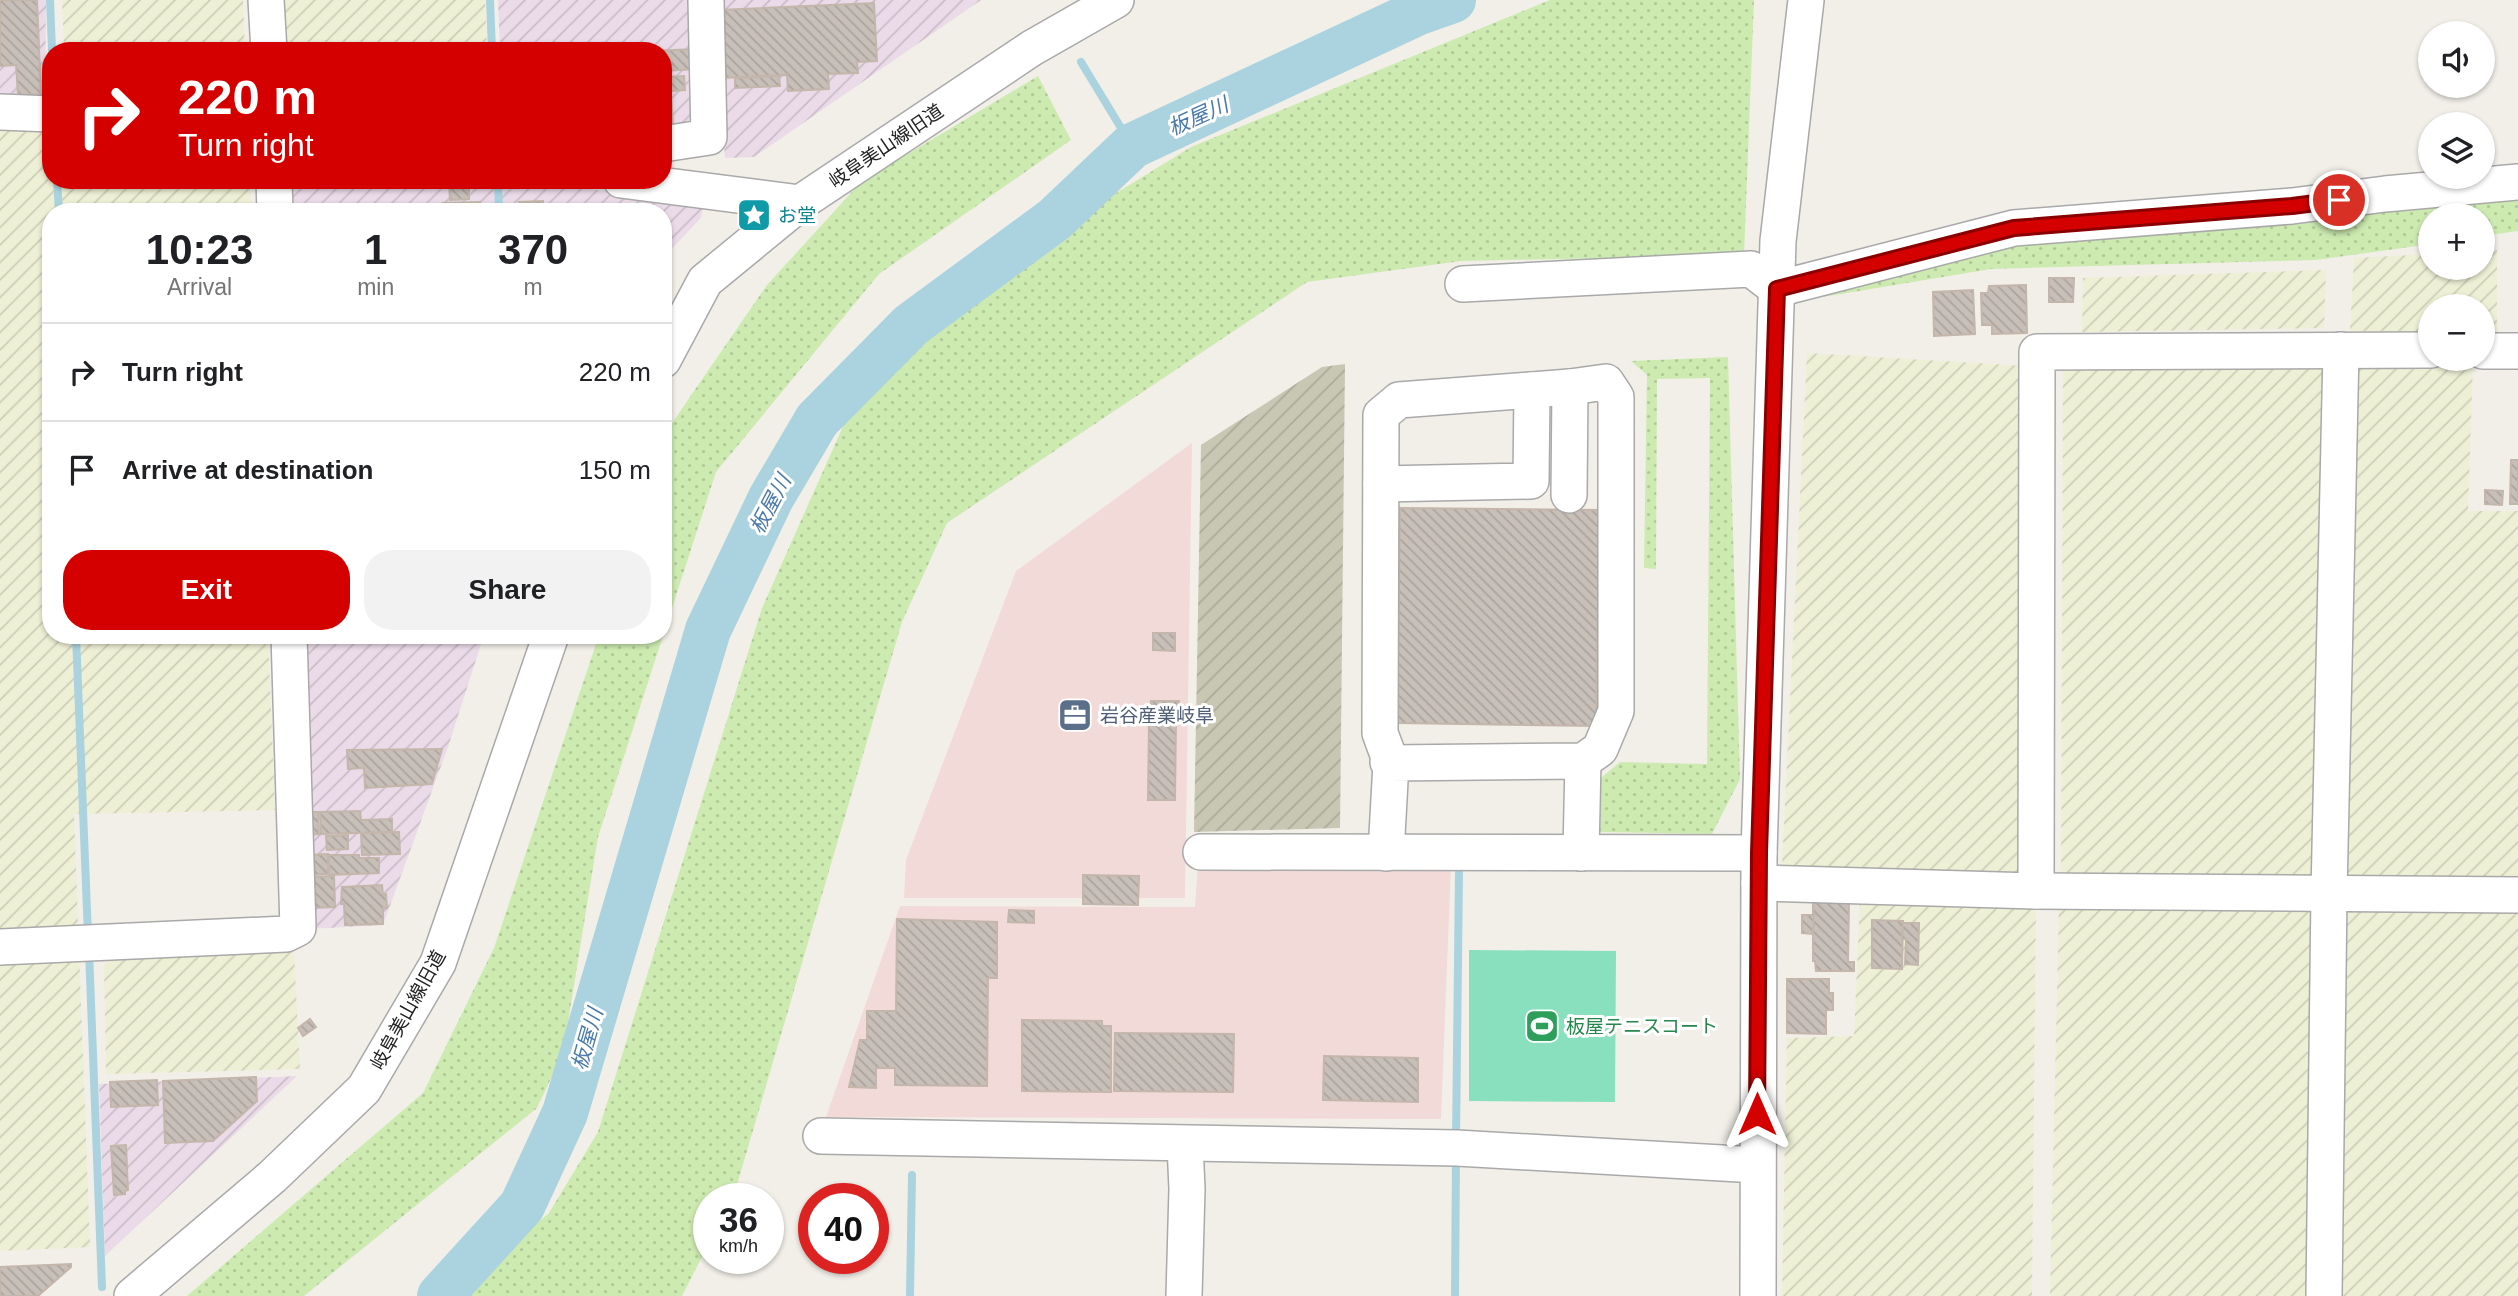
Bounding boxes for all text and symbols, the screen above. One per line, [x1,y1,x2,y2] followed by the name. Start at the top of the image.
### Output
[2418,21,2495,371] map controls
[2418,21,2495,98] button: sound
[63,70,154,161] icon: right
[178,70,317,124] text: 220 m
[1165,92,1233,139] water label: 板屋川
[825,100,947,192] street label: 岐阜美山線旧道
[2418,112,2495,189] button: layers
[178,127,314,163] text: Turn right
[2309,170,2369,230] pin
[2320,181,2358,219] icon: arrive
[735,196,773,234] place icon: お堂
[2418,203,2495,280] button: +
[778,205,816,226] place label: お堂
[146,226,253,273] text: 10:23
[364,226,387,273] text: 1
[498,226,568,273] text: 370
[167,274,232,300] text: Arrival
[357,274,394,300] text: min
[524,274,543,300] text: m
[2418,294,2495,371] button: −
[63,353,101,391] icon: right
[122,357,243,387] text: Turn right
[579,357,651,387] text: 220 m
[63,451,101,489] icon: arrive
[122,455,373,485] text: Arrive at destination
[579,455,651,485] text: 150 m
[745,469,796,537] water label: 板屋川
[63,550,350,630] button: Exit
[364,550,651,630] button: Share
[1056,696,1094,734] office icon: 岩谷産業岐阜
[1100,705,1214,726] place label: 岩谷産業岐阜
[367,947,449,1073] street label: 岐阜美山線旧道
[567,1004,607,1072] water label: 板屋川
[1523,1007,1561,1045] sports icon: 板屋テニスコート
[1566,1016,1718,1037] place label: 板屋テニスコート
[1720,1077,1794,1151] position arrow
[798,1183,889,1274] speed limit sign: 40
[719,1200,758,1239] text: 36
[719,1236,758,1256] text: km/h

